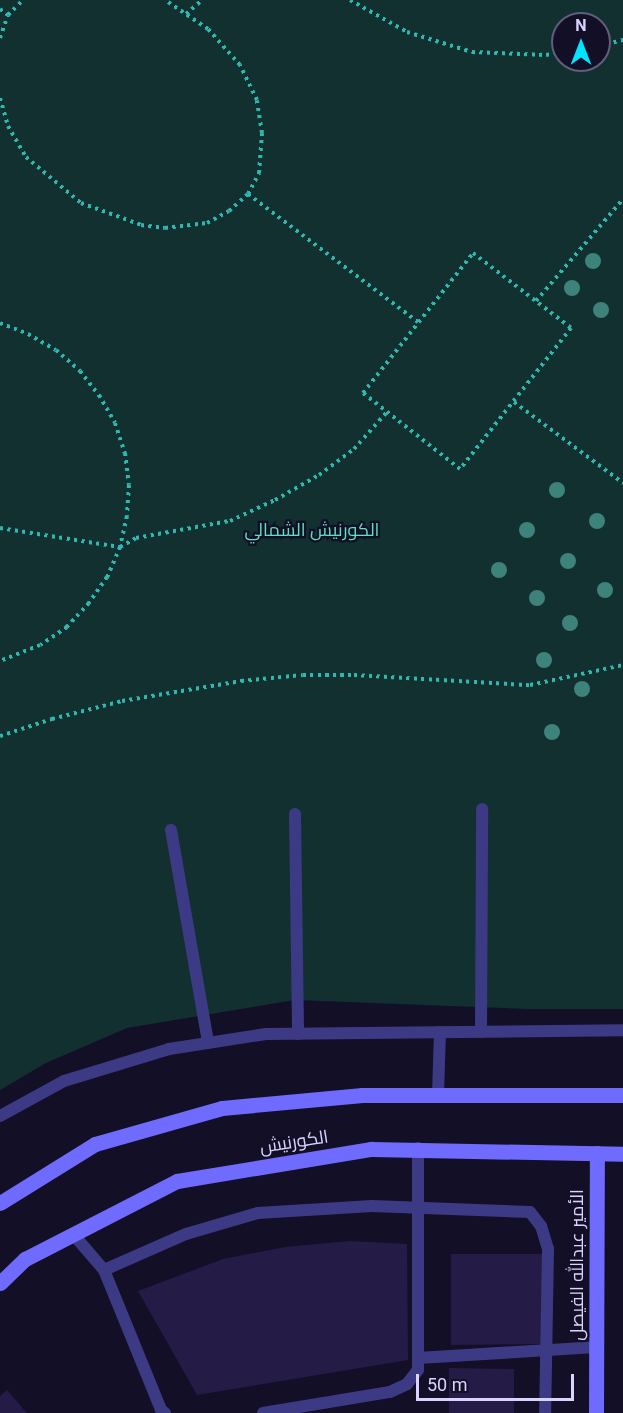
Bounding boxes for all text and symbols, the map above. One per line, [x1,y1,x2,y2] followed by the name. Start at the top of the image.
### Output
[551,12,611,72] north arrow
[575,16,587,35] text: N
[245,519,379,541] park label: الكورنيش الشمالي
[258,1126,330,1158] street label: الكورنيش
[566,1189,588,1341] street label: الأمير عبدالله الفيصل
[419,1362,576,1400] scale bar
[427,1374,467,1395] text: 50 m

